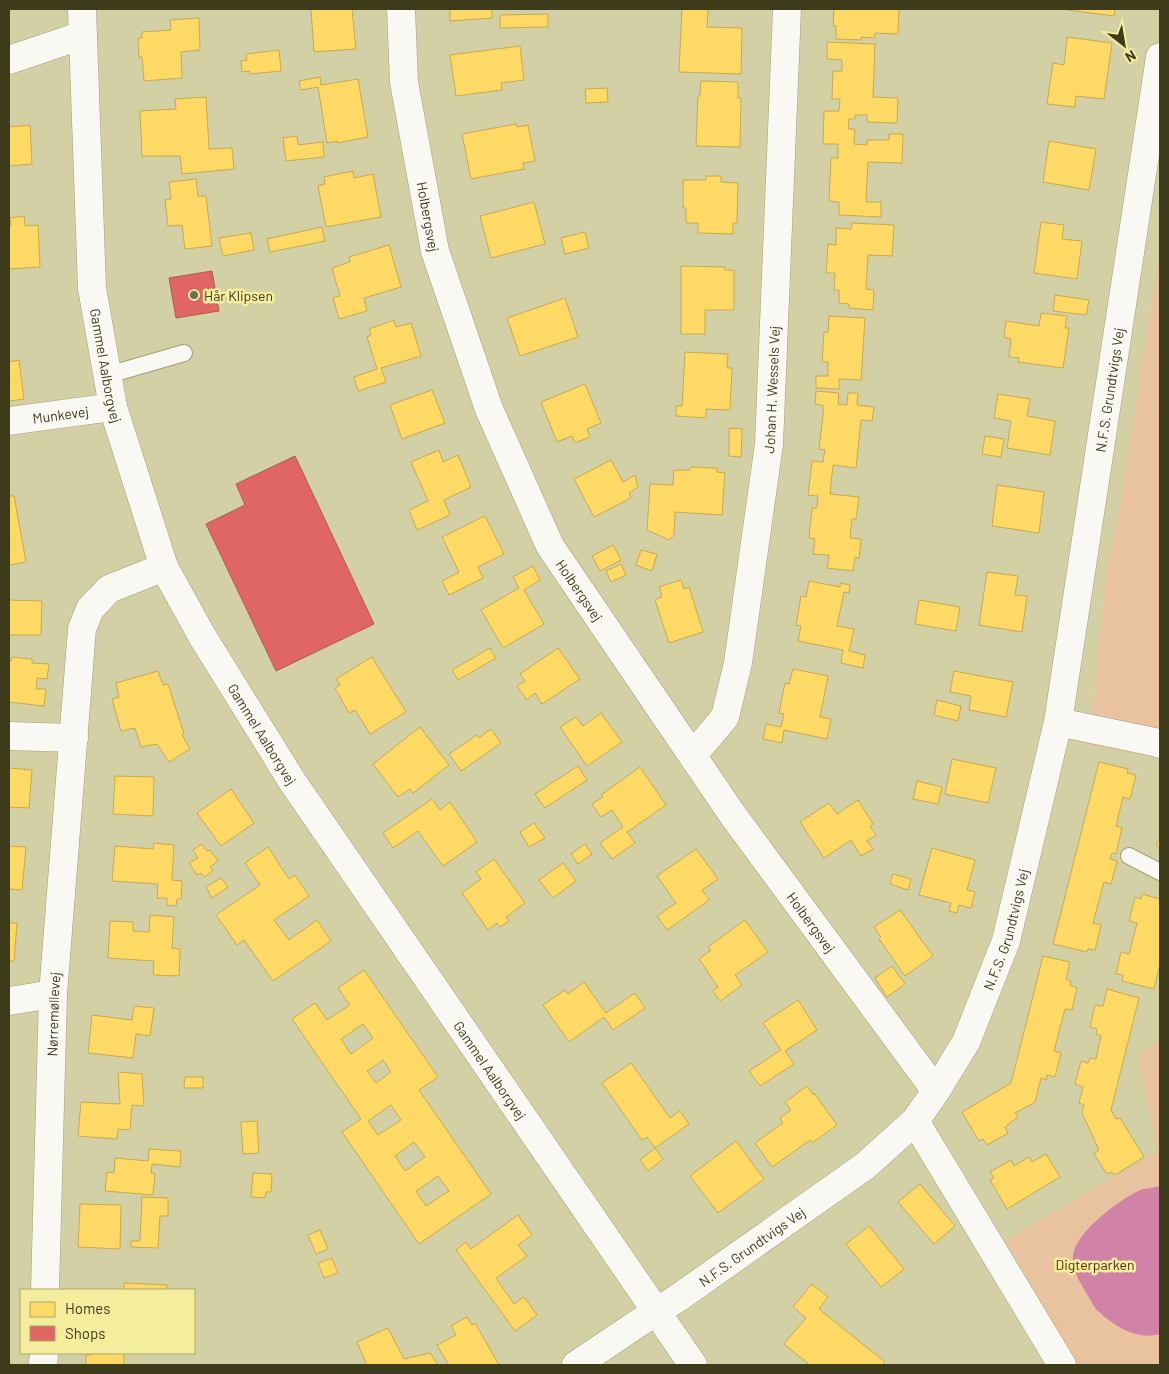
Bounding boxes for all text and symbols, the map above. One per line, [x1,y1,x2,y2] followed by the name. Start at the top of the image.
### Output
[1099,20,1149,70] north arrow
[1123,47,1139,66] text: N
[414,180,443,253] street label: Holbergsvej
[204,287,273,304] place label: Hår Klipsen
[188,289,200,301] marker: Hår Klipsen
[87,307,126,425] street label: Gammel Aalborgvej
[759,325,782,454] street label: Johan H. Wessels Vej
[1091,326,1127,453] street label: N.F.S. Grundtvigs Vej
[31,402,90,426] street label: Munkevej
[553,556,607,624] street label: Holbergsvej
[225,680,301,788] street label: Gammel Aalborgvej
[979,867,1031,992] street label: N.F.S. Grundtvigs Vej
[784,888,839,956] street label: Holbergsvej
[43,971,63,1057] street label: Nørremøllevej
[451,1017,530,1123] street label: Gammel Aalborgvej
[695,1203,808,1289] street label: N.F.S. Grundtvigs Vej
[1056,1256,1134,1273] park label: Digterparken
[20,1289,195,1354] legend
[65,1299,110,1317] text: Homes
[65,1324,105,1342] text: Shops

